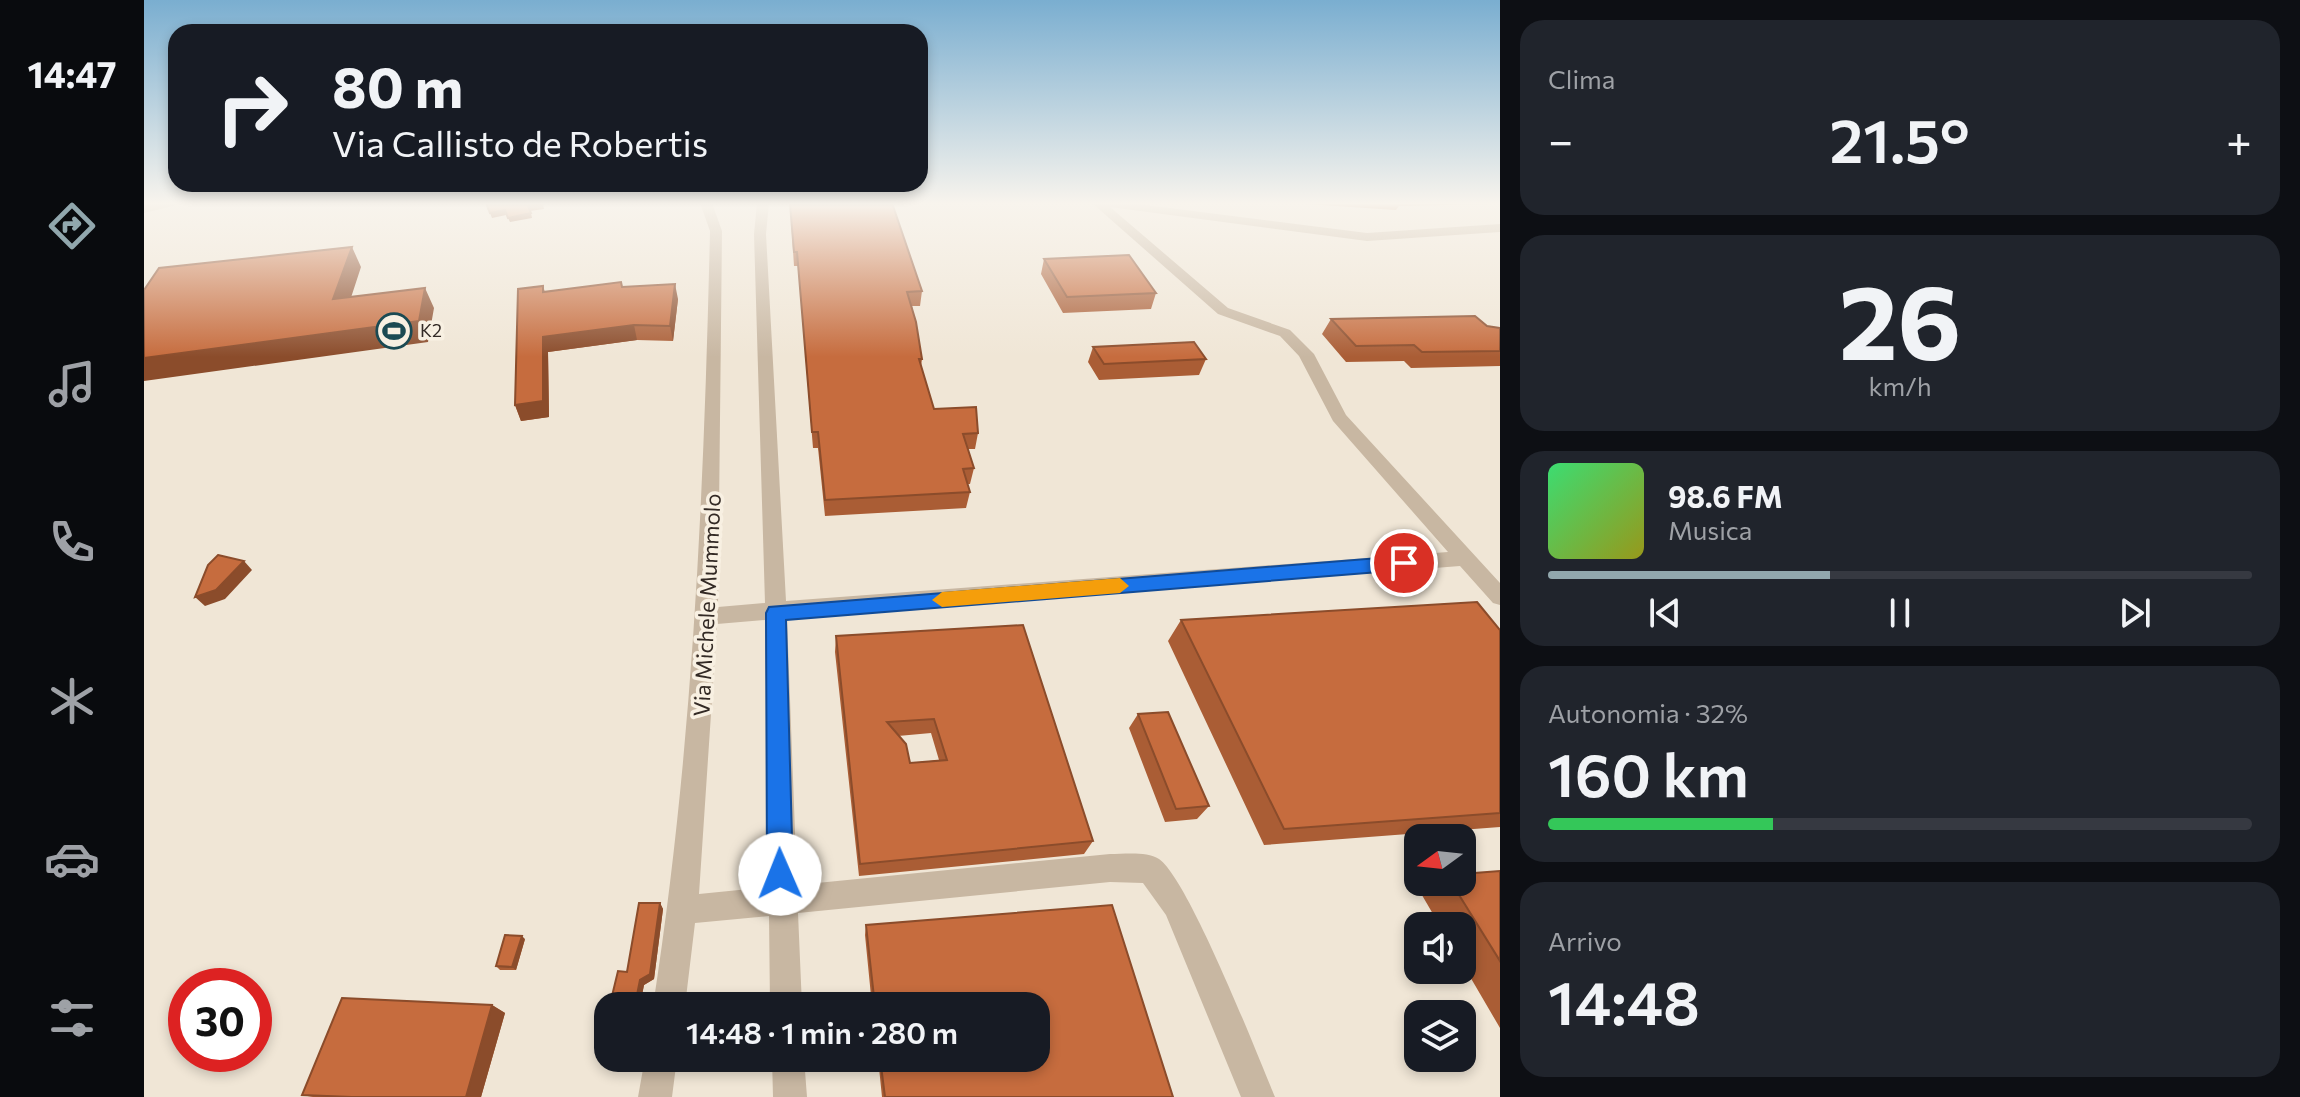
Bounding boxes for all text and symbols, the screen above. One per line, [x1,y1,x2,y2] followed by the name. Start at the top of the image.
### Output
[27,51,117,95] text: 14:47
[332,51,463,120] text: 80 m
[200,56,304,160] icon: right
[1548,63,1615,94] text: Clima
[1829,102,1970,175] text: 21.5°
[1548,112,1573,166] text: −
[2226,112,2252,166] text: +
[332,120,708,164] text: Via Callisto de Robertis
[44,198,100,254] icon: directions
[1839,254,1961,381] text: 26
[375,312,413,350] sports icon: K2
[420,319,442,341] place label: K2
[44,356,100,412] icon: music
[1868,370,1932,401] text: km/h
[1668,477,1783,514] text: 98.6 FM
[687,493,726,717] street label: Via Michele Mummolo
[44,514,100,570] icon: phone
[1668,514,1752,545] text: Musica
[1370,529,1438,597] pin
[1382,541,1426,585] icon: arrive
[1643,591,1687,635] icon: previous
[1878,591,1922,635] icon: pause
[2113,591,2157,635] icon: next
[44,673,100,729] icon: climate
[1548,697,1748,728] text: Autonomia · 32%
[1548,736,1749,809] text: 160 km
[1404,824,1476,896] north arrow
[1404,824,1476,1072] map controls
[44,831,100,887] icon: car
[738,832,822,916] position arrow
[1404,912,1476,984] button: sound
[1548,925,1622,956] text: Arrivo
[1548,964,1700,1037] text: 14:48
[168,968,272,1072] speed limit sign: 30
[44,990,100,1046] icon: filters
[1404,1000,1476,1072] button: layers
[686,1013,958,1050] text: 14:48 · 1 min · 280 m

